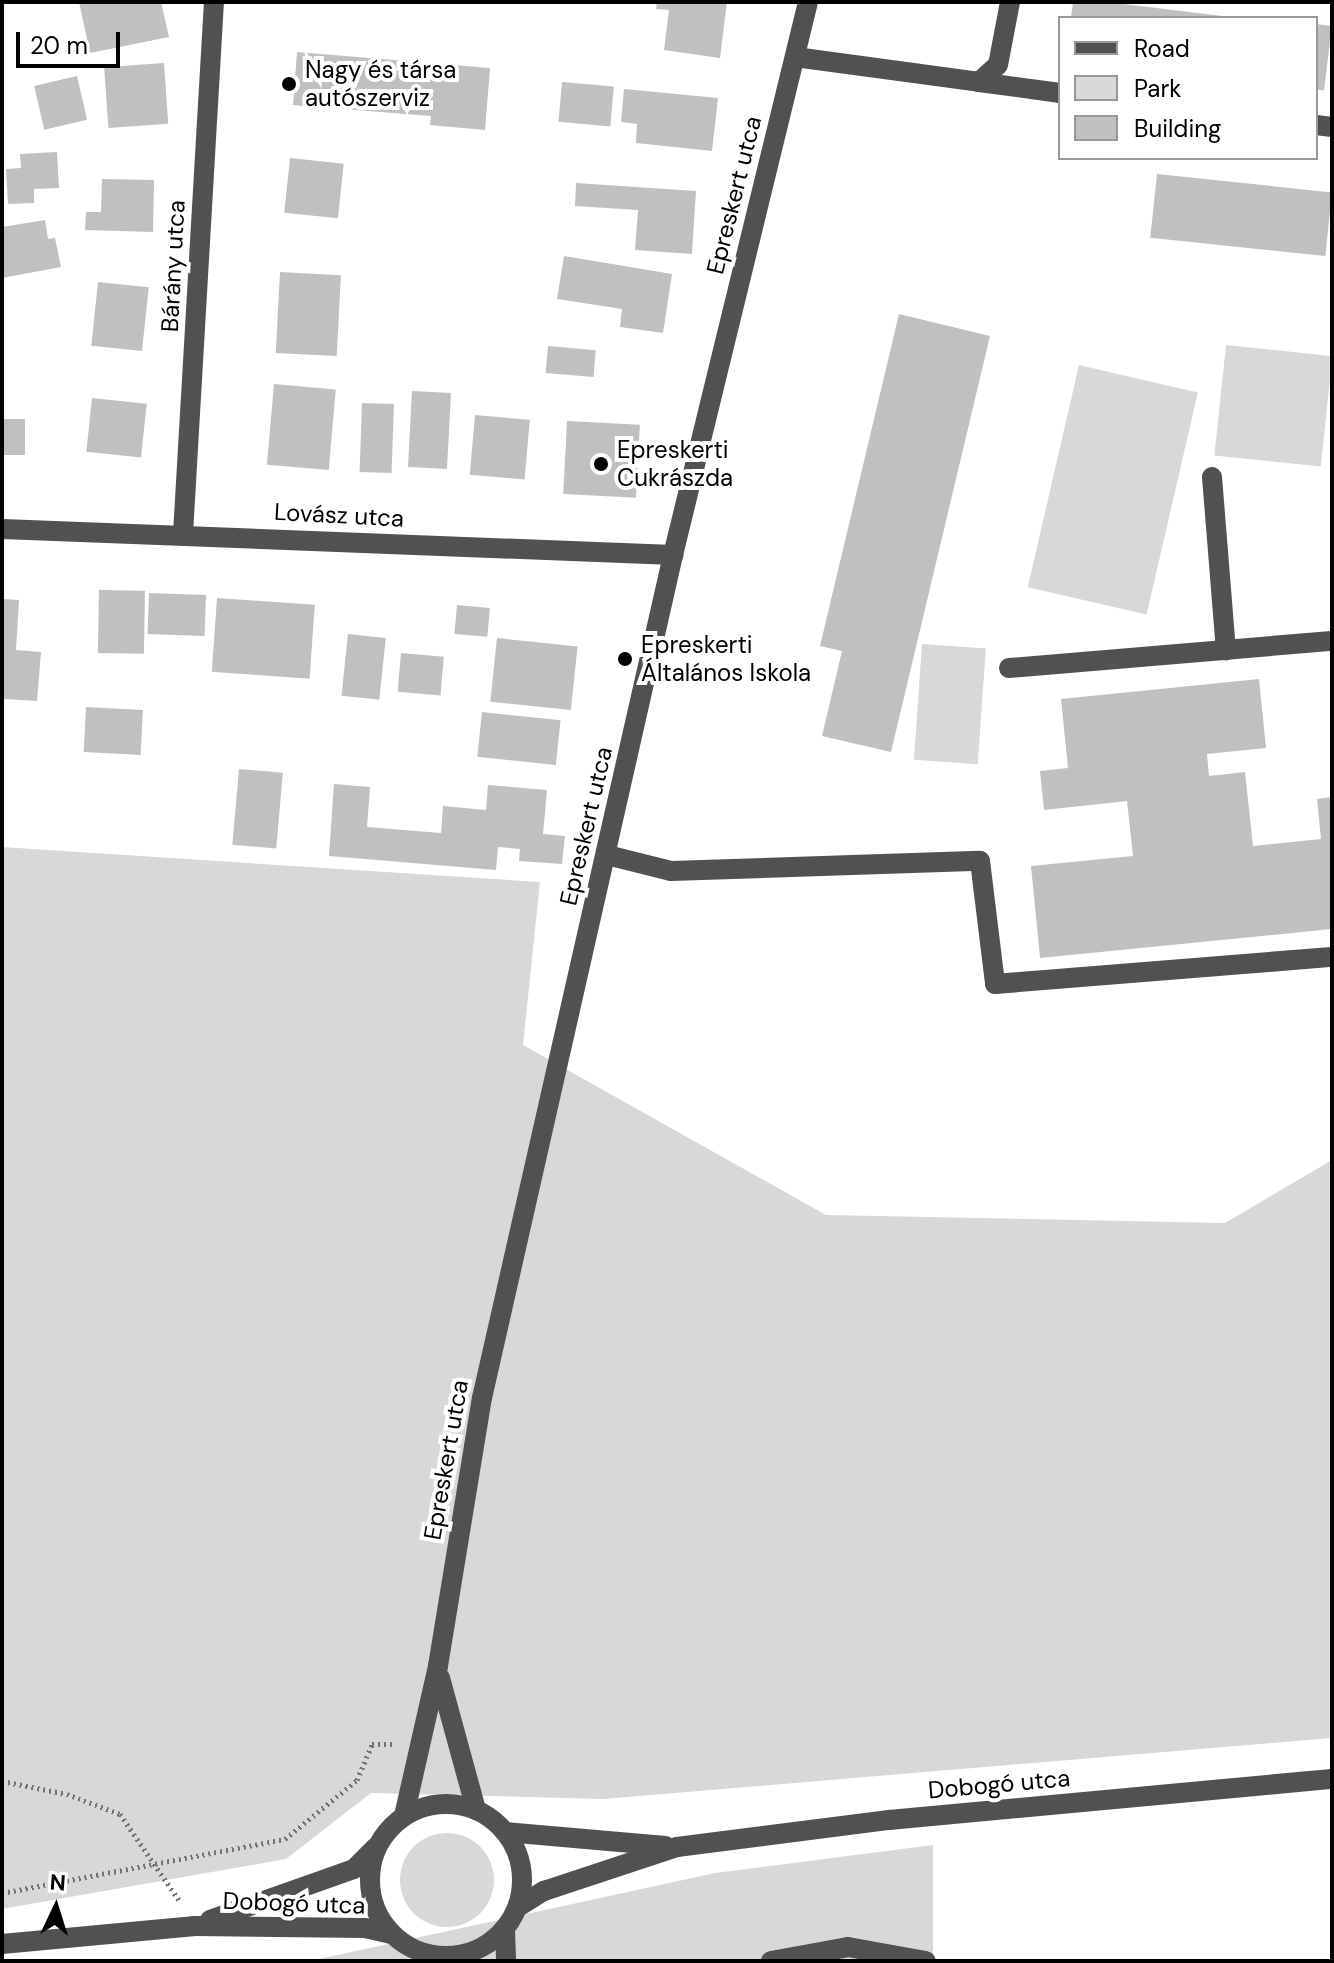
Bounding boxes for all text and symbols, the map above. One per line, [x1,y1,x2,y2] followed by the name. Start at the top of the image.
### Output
[20,16,124,66] scale bar
[1058,16,1318,160] legend
[30,30,88,61] text: 20 m
[1134,33,1190,64] text: Road
[305,56,456,112] place label: Nagy és társa autószerviz
[1134,73,1181,104] text: Park
[280,75,298,93] marker: Nagy és társa autószerviz
[700,113,768,277] street label: Epreskert utca
[1134,113,1221,144] text: Building
[155,199,191,333] street label: Bárány utca
[617,436,733,492] place label: Epreskerti Cukrászda
[592,455,610,473] marker: Epreskerti Cukrászda
[273,497,405,533] street label: Lovász utca
[641,631,811,687] place label: Epreskerti Általános Iskola
[616,650,634,668] marker: Epreskerti Általános Iskola
[554,744,618,908] street label: Epreskert utca
[418,1378,474,1542] street label: Epreskert utca
[927,1763,1071,1805] street label: Dobogó utca
[16,1867,96,1947] north arrow
[49,1868,67,1898] text: N
[222,1886,366,1920] street label: Dobogó utca

